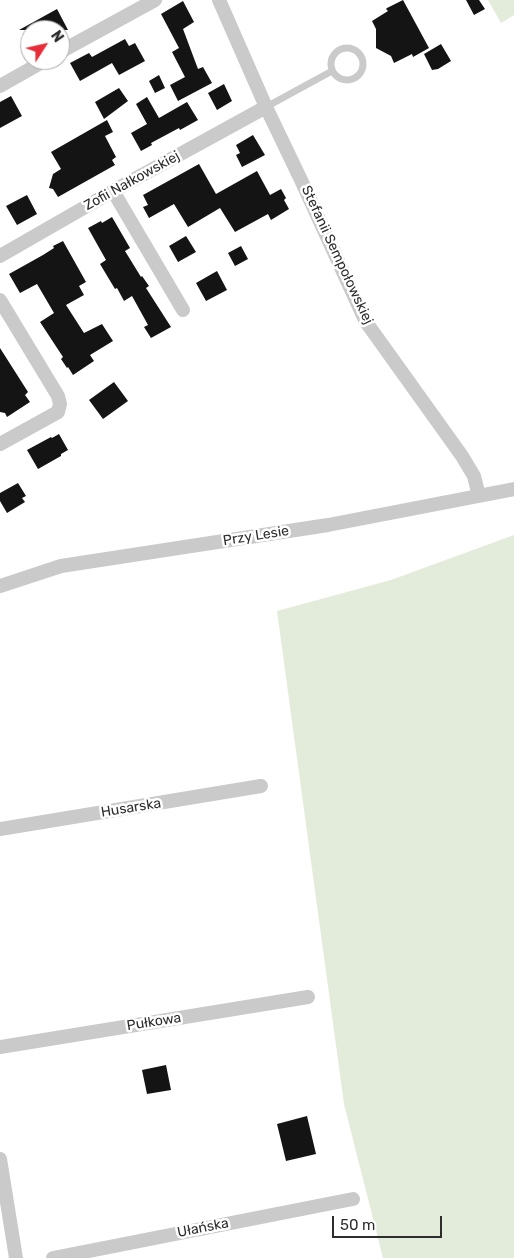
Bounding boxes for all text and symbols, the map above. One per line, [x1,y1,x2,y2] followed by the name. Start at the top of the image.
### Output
[20,20,70,70] north arrow
[47,28,67,46] text: N
[81,148,183,214] street label: Zofii Nałkowskiej
[297,183,377,327] street label: Stefanii Sempołowskiej
[222,523,290,549] street label: Przy Lesie
[100,795,162,821] street label: Husarska
[126,1009,182,1035] street label: Pułkowa
[334,1206,444,1238] scale bar
[176,1215,230,1241] street label: Ułańska
[340,1216,375,1234] text: 50 m

